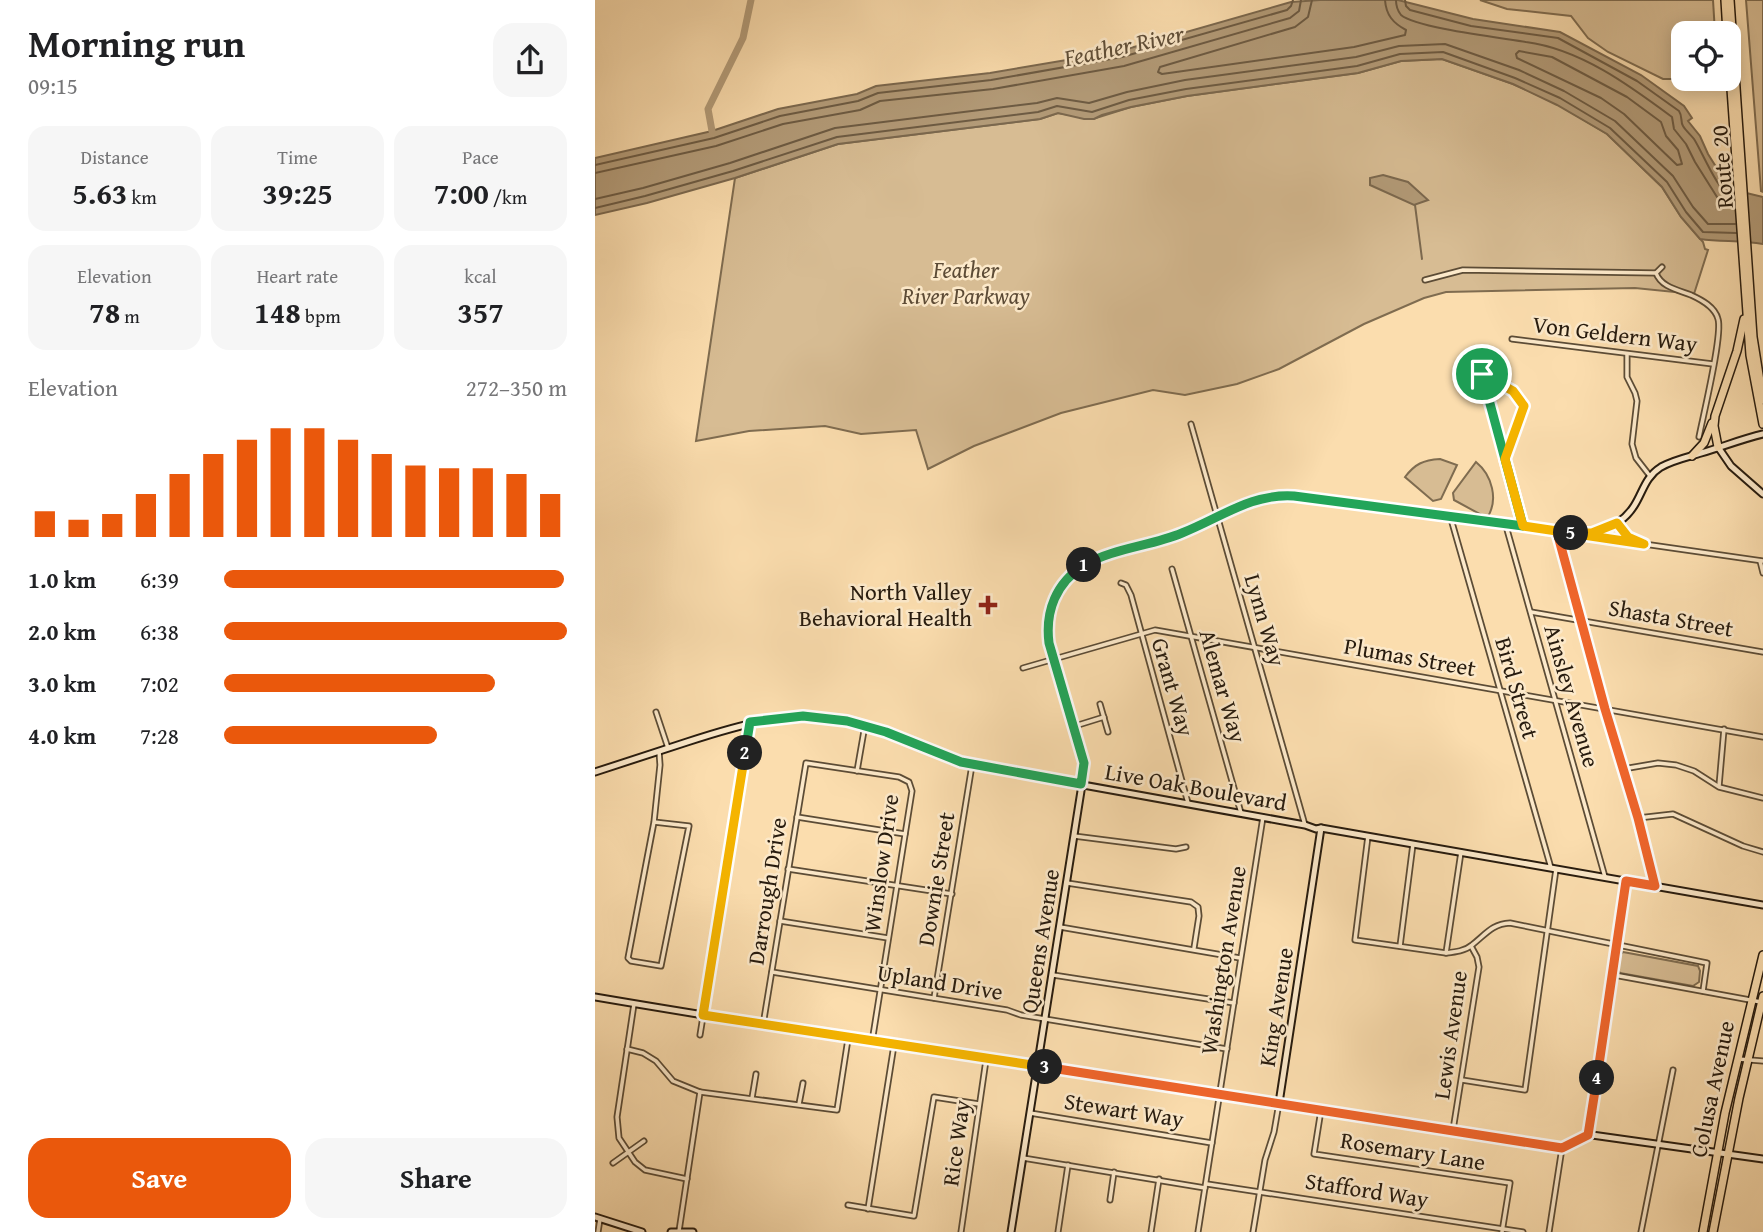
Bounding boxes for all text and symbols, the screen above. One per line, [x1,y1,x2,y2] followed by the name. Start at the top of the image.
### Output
[28,15,245,71] text: Morning run
[1060,15,1188,76] water label: Feather River
[1671,21,1741,91] map controls
[1671,21,1741,91] button: locate
[493,23,567,97] button: share
[28,69,78,102] text: 09:15
[1702,124,1741,210] street label: Route 20
[80,143,149,171] text: Distance
[277,143,318,171] text: Time
[462,143,499,171] text: Pace
[72,171,127,215] text: 5.63
[262,171,333,215] text: 39:25
[434,171,489,215] text: 7:00
[127,183,157,211] text: km
[489,183,527,211] text: /km
[901,253,1030,312] park label: Feather River Parkway
[77,262,152,290] text: Elevation
[257,262,338,290] text: Heart rate
[464,262,497,290] text: kcal
[89,290,120,334] text: 78
[254,290,301,334] text: 148
[457,290,504,334] text: 357
[120,302,140,330] text: m
[301,302,341,330] text: bpm
[1531,307,1700,360] street label: Von Geldern Way
[1452,344,1512,404] pin
[1463,355,1501,393] icon: arrive
[28,371,118,404] text: Elevation
[466,371,567,404] text: 272–350 m
[1553,516,1588,550] pin: 5
[1566,518,1575,546] text: 5
[1067,548,1101,582] pin: 1
[1079,550,1088,578] text: 1
[28,563,96,596] text: 1.0 km
[140,563,179,596] text: 6:39
[1237,570,1295,670] street label: Lynn Way
[799,575,973,634] place label: North Valley Behavioral Health
[1606,590,1736,645] street label: Shasta Street
[978,595,998,615] marker: North Valley Behavioral Health
[28,615,96,648] text: 2.0 km
[140,615,179,648] text: 6:38
[1536,621,1609,771] street label: Ainsley Avenue
[1192,625,1256,747] street label: Alemar Way
[1342,629,1479,684] street label: Plumas Street
[1487,633,1548,743] street label: Bird Street
[1144,634,1203,740] street label: Grant Way
[28,667,96,700] text: 3.0 km
[140,667,179,700] text: 7:02
[28,719,96,752] text: 4.0 km
[140,719,179,752] text: 7:28
[727,736,763,770] pin: 2
[740,738,749,766] text: 2
[1103,754,1290,819] street label: Live Oak Boulevard
[854,792,907,934] street label: Winslow Drive
[909,810,962,948] street label: Downie Street
[739,815,794,967] street label: Darrough Drive
[1191,863,1254,1057] street label: Washington Avenue
[1012,866,1067,1016] street label: Queens Avenue
[1250,945,1301,1069] street label: King Avenue
[875,955,1005,1008] street label: Upland Drive
[1424,968,1475,1101] street label: Lewis Avenue
[1681,1018,1742,1160] street label: Colusa Avenue
[1028,1050,1063,1084] pin: 3
[1040,1052,1049,1080] text: 3
[1579,1060,1615,1096] pin: 4
[1592,1063,1601,1091] text: 4
[1062,1084,1187,1135] street label: Stewart Way
[933,1097,978,1188] street label: Rice Way
[1338,1123,1488,1178] street label: Rosemary Lane
[28,1138,291,1218] button: Save
[305,1138,567,1218] button: Share
[1303,1163,1432,1216] street label: Stafford Way

